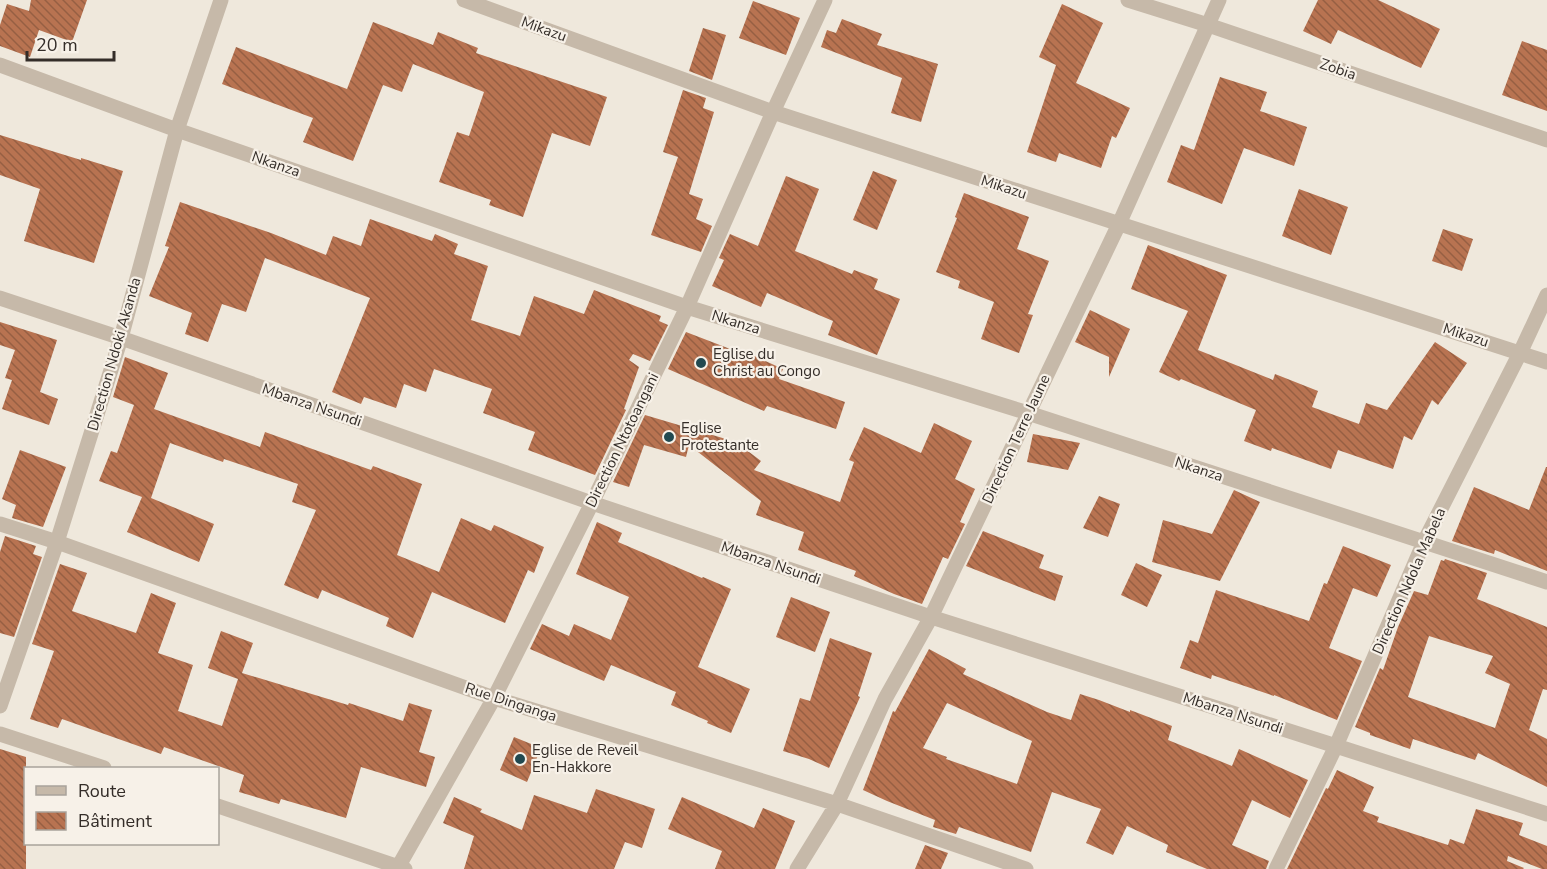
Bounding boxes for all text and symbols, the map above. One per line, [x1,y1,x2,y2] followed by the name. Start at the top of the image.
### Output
[518,12,570,46] street label: Mikazu
[27,24,114,62] scale bar
[36,33,78,57] text: 20 m
[1317,53,1359,85] street label: Zobia
[249,146,303,182] street label: Nkanza
[979,170,1029,204] street label: Mikazu
[83,275,145,433] street label: Direction Ndoki Akanda
[709,305,763,339] street label: Nkanza
[1441,318,1491,352] street label: Mikazu
[713,344,821,381] place label: Eglise du Christ au Congo
[694,356,708,370] marker: Eglise du Christ au Congo
[581,369,663,511] street label: Direction Ntotoangani
[977,371,1055,507] street label: Direction Terre Jaune
[259,379,365,431] street label: Mbanza Nsundi
[681,418,759,455] place label: Eglise Protestante
[662,430,676,444] marker: Eglise Protestante
[1172,452,1226,486] street label: Nkanza
[1368,504,1450,658] street label: Direction Ndola Mabela
[718,537,824,589] street label: Mbanza Nsundi
[463,678,559,726] street label: Rue Dinganga
[1180,687,1286,739] street label: Mbanza Nsundi
[532,740,639,777] place label: Eglise de Reveil En-Hakkore
[513,752,527,766] marker: Eglise de Reveil En-Hakkore
[24,767,219,845] legend
[78,779,126,803] text: Route
[78,809,152,833] text: Bâtiment

